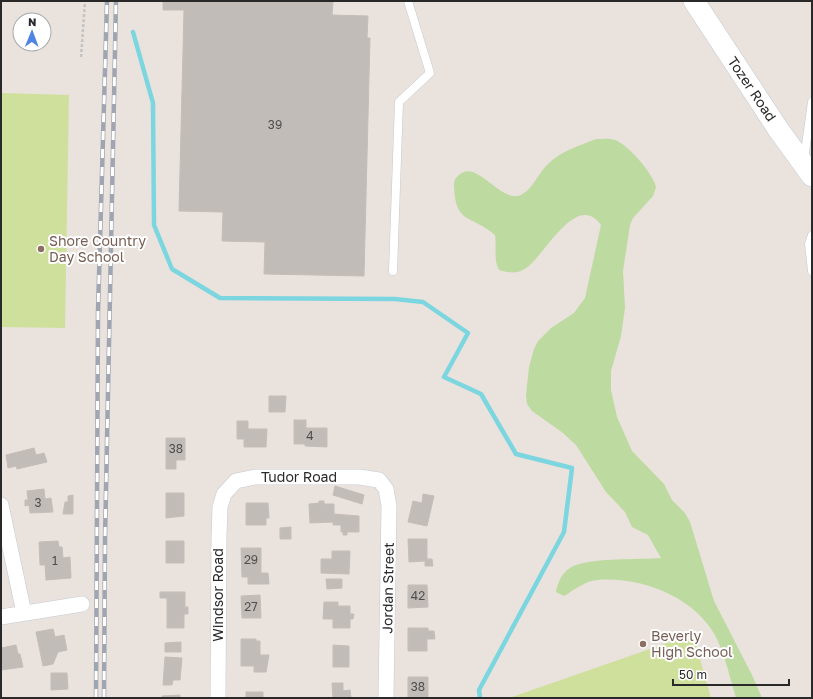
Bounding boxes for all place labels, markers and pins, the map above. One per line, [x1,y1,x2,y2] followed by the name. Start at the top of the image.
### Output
[49,232,146,265] place label: Shore Country Day School
[36,244,46,254] marker: Shore Country Day School
[651,627,733,660] place label: Beverly High School
[638,639,648,649] marker: Beverly High School

